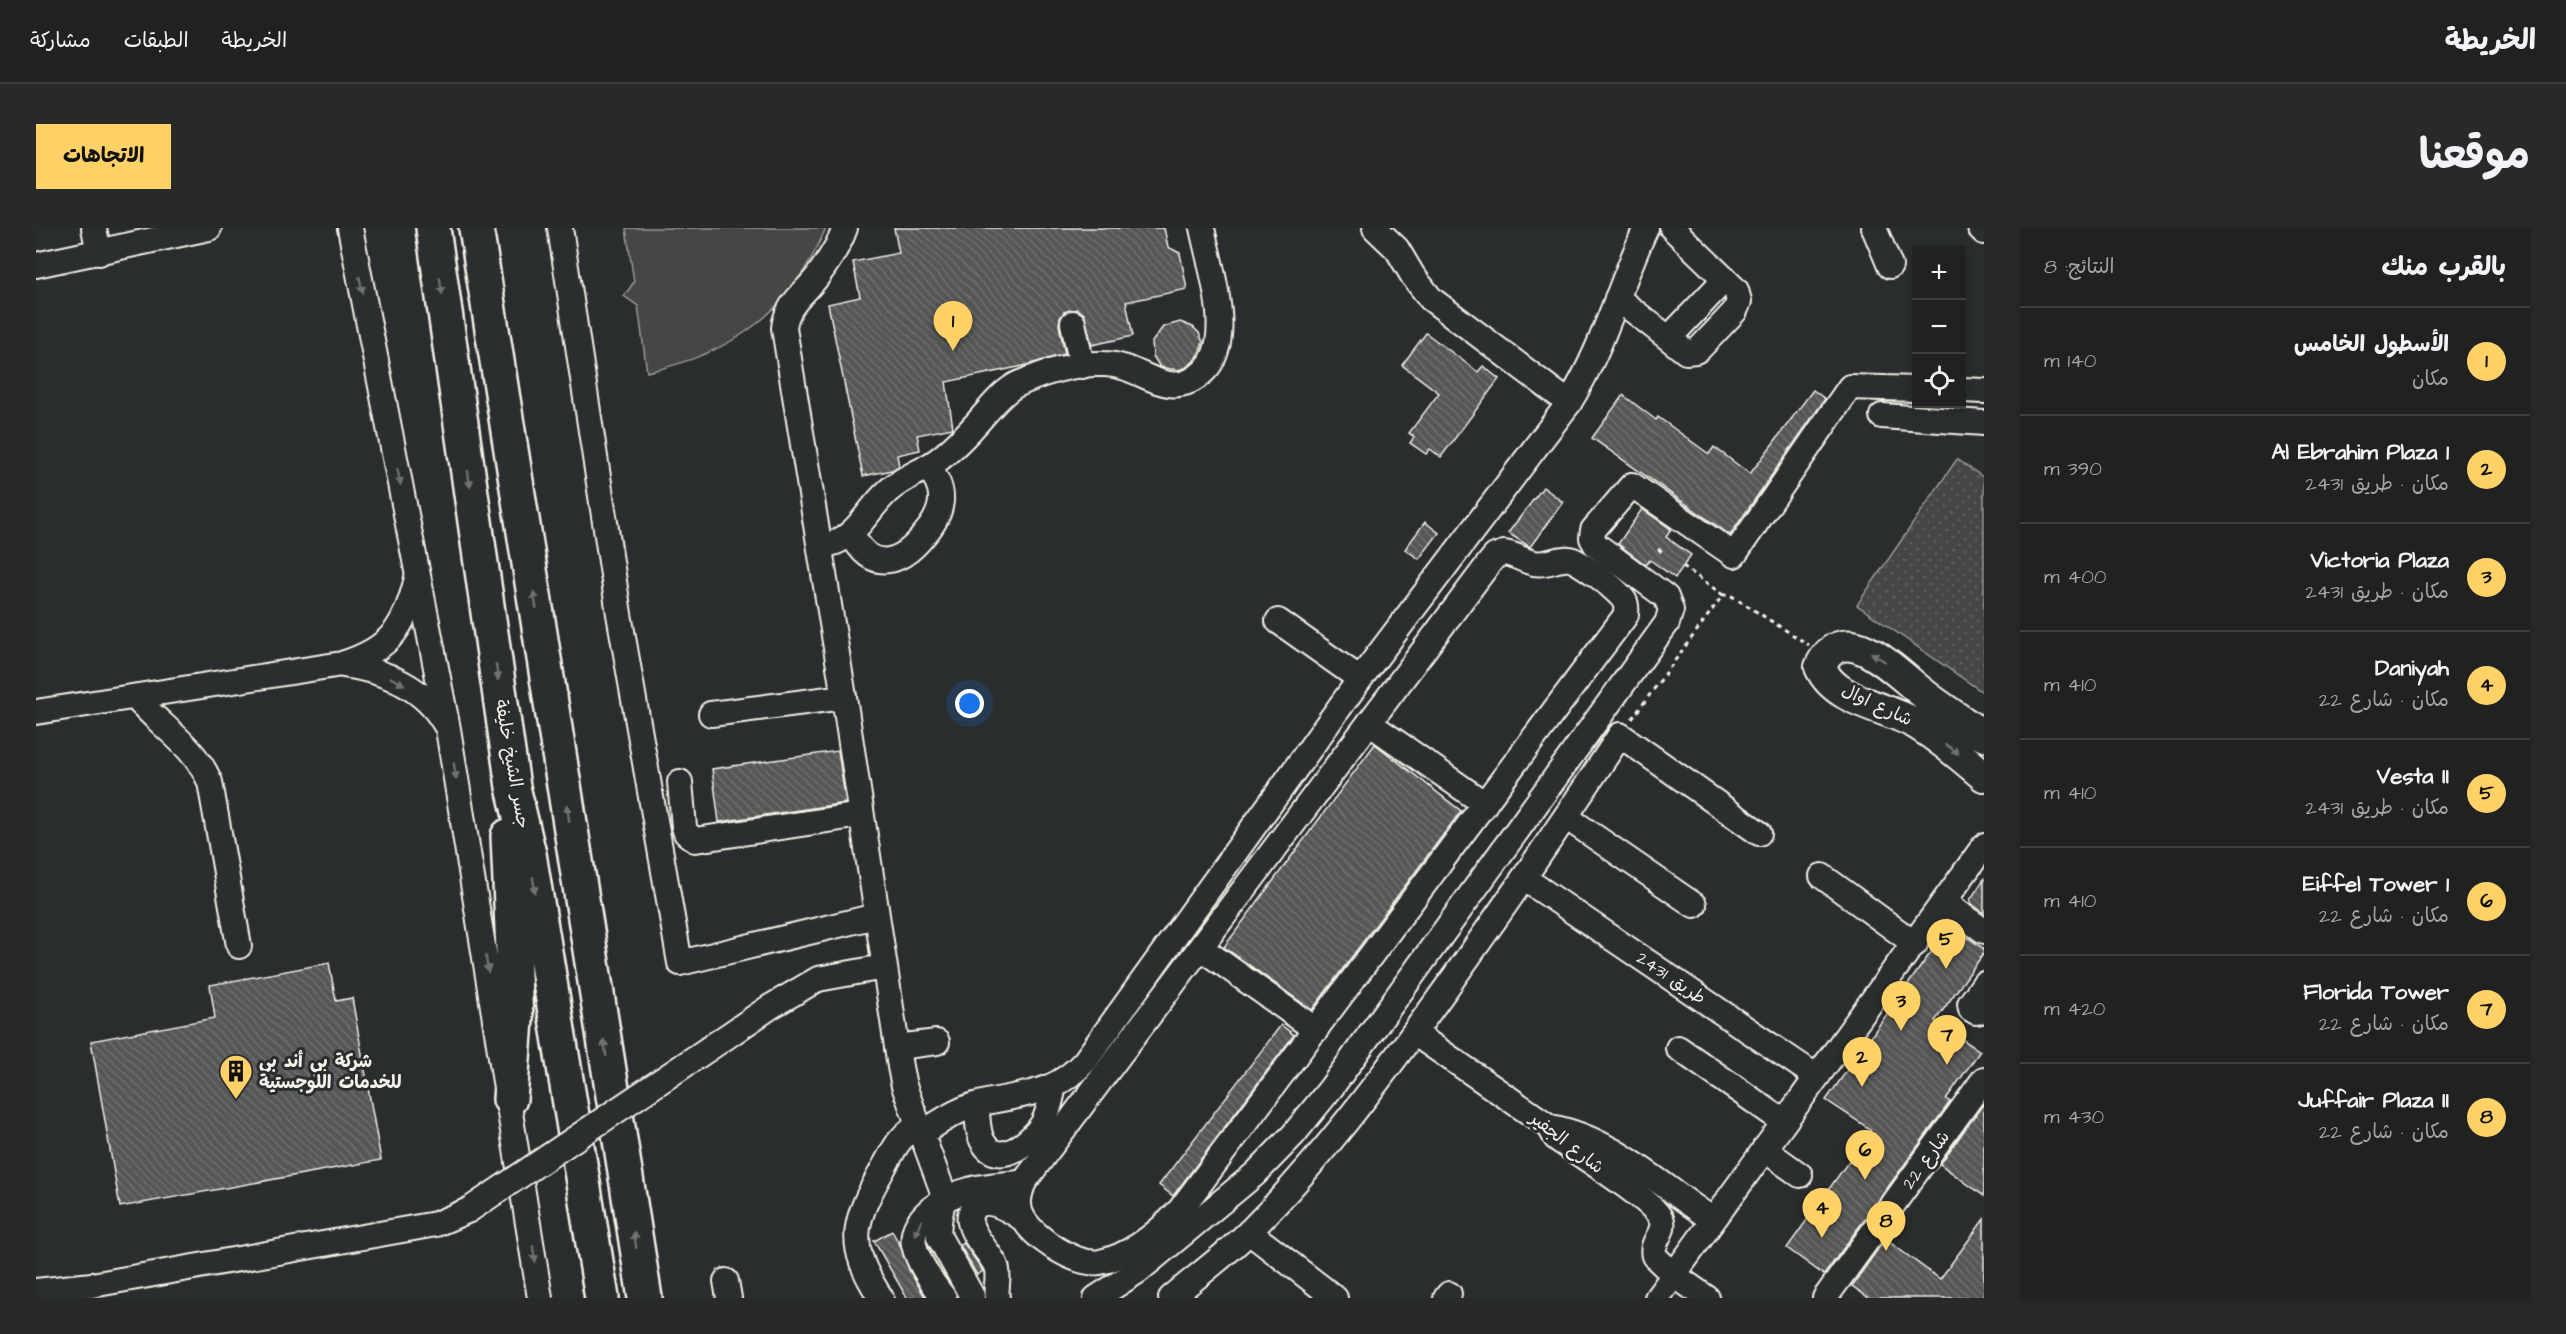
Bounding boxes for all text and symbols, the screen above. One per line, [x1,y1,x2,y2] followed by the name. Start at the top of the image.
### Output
[2445,21,2536,60] text: الخريطة
[30,26,91,55] text: مشاركة
[124,26,189,55] text: الطبقات
[222,26,287,55] text: الخريطة
[36,124,171,189] button: الاتجاهات
[2419,127,2530,185] text: موقعنا
[1912,246,1966,408] map controls
[1912,246,1966,300] button: +
[2382,249,2506,285] text: بالقرب منك
[2044,253,2114,281] text: النتائج: 8
[357,276,366,295] one-way arrow
[437,277,446,296] one-way arrow
[1912,300,1966,354] button: −
[934,302,972,351] pin: 1
[2294,329,2449,360] text: الأسطول الخامس
[2044,347,2096,375] text: 140 m
[2485,347,2488,375] text: 1
[1912,354,1966,408] button: locate
[2412,365,2449,393] text: مكان
[2271,437,2449,468] text: Al Ebrahim Plaza 1
[2044,455,2102,483] text: 390 m
[2481,455,2492,483] text: 2
[395,467,404,486] one-way arrow
[465,470,474,489] one-way arrow
[2305,470,2449,498] text: مكان · طريق 2431
[2310,545,2449,576] text: Victoria Plaza
[2044,563,2106,591] text: 400 m
[2481,563,2492,591] text: 3
[2305,578,2449,606] text: مكان · طريق 2431
[530,590,539,609] one-way arrow
[1870,652,1886,663] one-way arrow
[2375,653,2449,684] text: Daniyah
[492,663,501,682] one-way arrow
[2044,671,2096,699] text: 410 m
[2480,671,2493,699] text: 4
[389,676,406,686] one-way arrow
[1838,678,1916,732] street label: شارع اوال
[2319,686,2449,714] text: مكان · شارع 22
[955,689,984,718] your location
[488,697,536,831] street label: جسر الشيخ خليفة
[1944,743,1960,756] one-way arrow
[2377,761,2449,792] text: Vesta II
[451,762,460,781] one-way arrow
[2044,779,2096,807] text: 410 m
[2479,779,2494,807] text: 5
[2305,794,2449,822] text: مكان · طريق 2431
[564,804,573,823] one-way arrow
[2303,869,2449,900] text: Eiffel Tower 1
[530,875,539,894] one-way arrow
[2044,887,2096,915] text: 410 m
[2480,887,2493,915] text: 6
[2319,902,2449,930] text: مكان · شارع 22
[1926,920,1966,969] pin: 5
[1631,946,1711,1010] street label: طريق 2431
[483,954,492,973] one-way arrow
[2303,977,2449,1008] text: Florida Tower
[1882,982,1920,1031] pin: 3
[2044,995,2105,1023] text: 420 m
[2480,995,2493,1023] text: 7
[2319,1010,2449,1038] text: مكان · شارع 22
[1928,1016,1966,1065] pin: 7
[601,1038,610,1057] one-way arrow
[1842,1038,1882,1087] pin: 2
[259,1049,402,1095] place label: شركة بي أند بي للخدمات اللوجستية
[218,1053,254,1100] building icon: شركة بي أند بي للخدمات اللوجستية
[2298,1085,2449,1116] text: Juffair Plaza II
[2044,1103,2104,1131] text: 430 m
[2480,1103,2493,1131] text: 8
[1523,1105,1609,1180] street label: شارع الجفير
[2319,1118,2449,1146] text: مكان · شارع 22
[1896,1126,1956,1194] street label: شارع 22
[1846,1130,1884,1180] pin: 6
[1802,1188,1842,1238] pin: 4
[1866,1202,1906,1251] pin: 8
[913,1219,923,1237] one-way arrow
[631,1231,640,1250] one-way arrow
[529,1245,538,1264] one-way arrow

